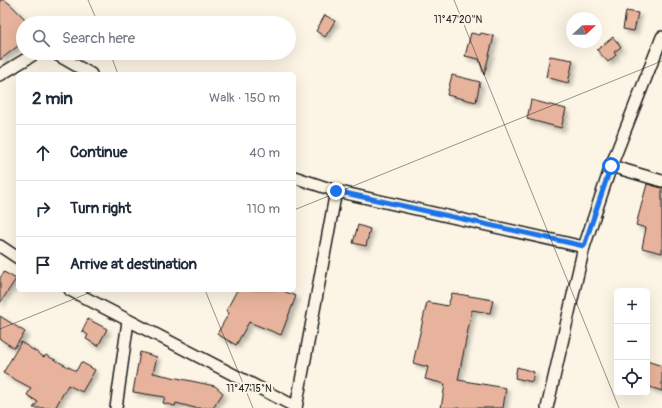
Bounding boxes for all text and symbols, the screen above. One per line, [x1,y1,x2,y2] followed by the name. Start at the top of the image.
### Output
[566,12,602,48] north arrow
[434,14,482,26] text: 11°47'20"N
[16,16,296,60] search box
[30,27,52,49] icon: search
[62,29,135,48] text: Search here
[32,88,73,109] text: 2 min
[209,90,280,106] text: Walk · 150 m
[32,142,54,164] icon: ahead
[70,143,128,162] text: Continue
[249,145,280,161] text: 40 m
[602,157,620,175] route start
[327,182,345,200] route end
[32,198,54,220] icon: right
[70,199,131,218] text: Turn right
[247,201,280,217] text: 110 m
[32,254,54,276] icon: arrive
[70,255,197,274] text: Arrive at destination
[614,288,650,396] map controls
[614,288,650,324] button: +
[614,324,650,360] button: −
[614,360,650,396] button: locate
[226,383,272,395] text: 11°47'15"N

